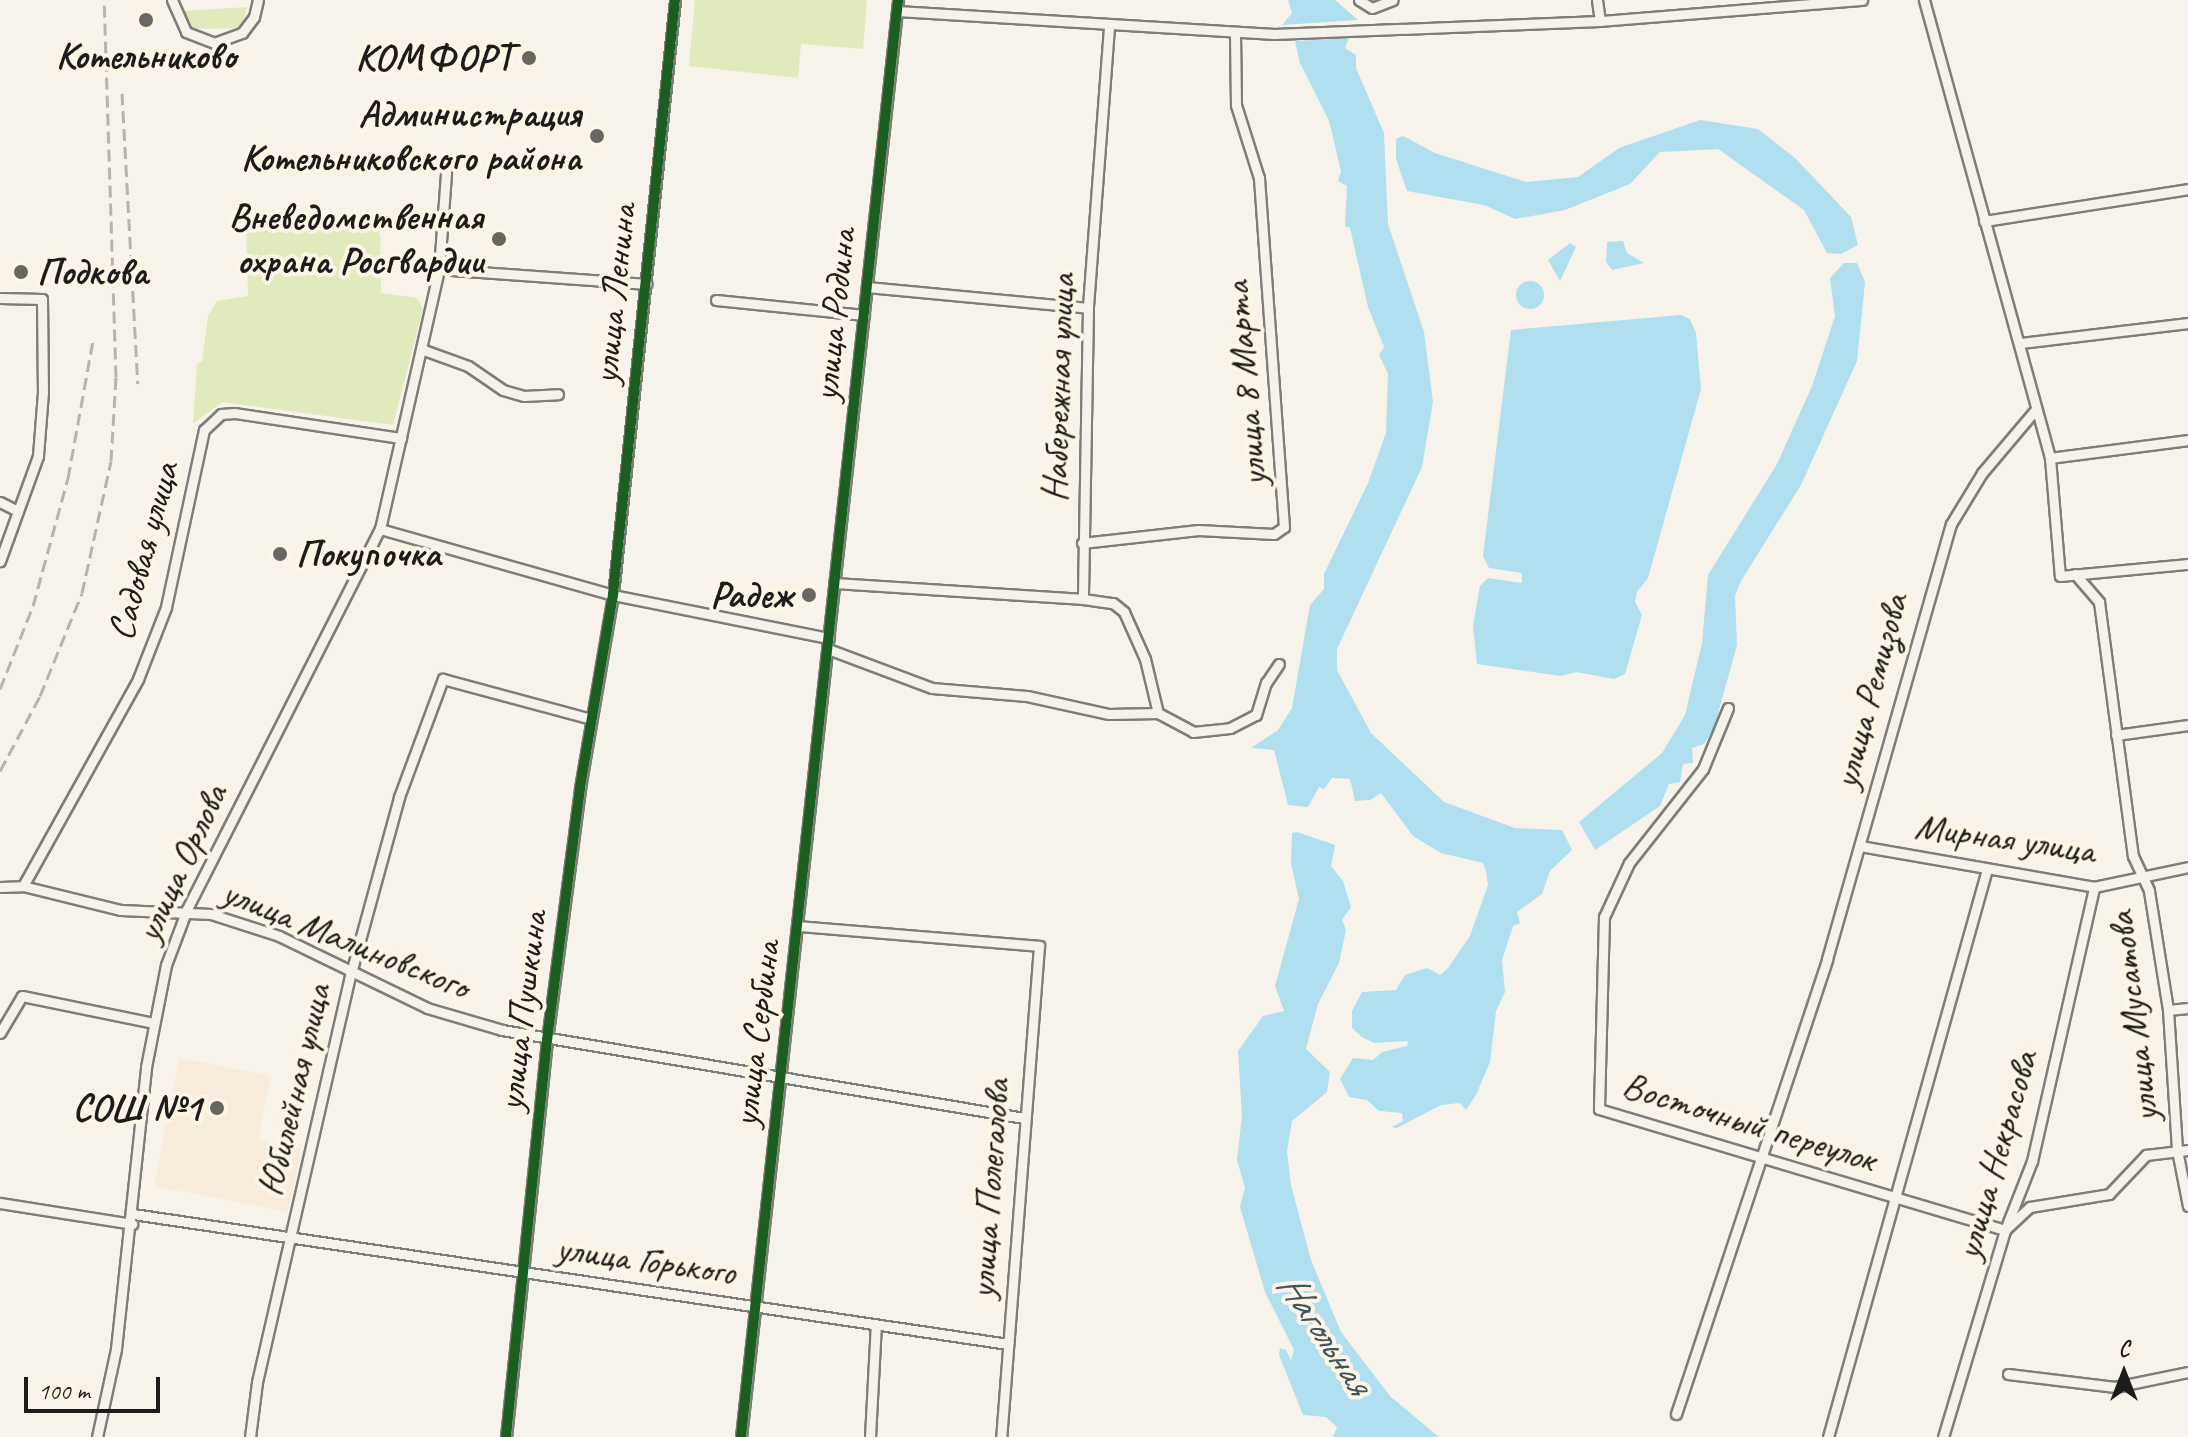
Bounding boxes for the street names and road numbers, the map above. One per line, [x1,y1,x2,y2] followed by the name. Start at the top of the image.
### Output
[582,202,646,386] street label: улица Ленина
[802,227,866,403] street label: улица Родина
[1031,271,1085,505] street label: Набережная улица
[1213,280,1277,488] street label: улица 8 Марта
[97,456,189,646] street label: Садовая улица
[1822,588,1918,794] street label: улица Ремизова
[125,778,237,948] street label: улица Орлова
[1912,803,2098,873] street label: Мирная улица
[216,869,476,1009] street label: улица Малиновского
[2097,907,2169,1127] street label: улица Мусатова
[487,908,557,1114] street label: улица Пушкина
[722,939,790,1129] street label: улица Сербина
[247,978,341,1202] street label: Юбилейная улица
[1944,1045,2048,1265] street label: улица Некрасова
[1617,1062,1881,1182] street label: Восточный переулок
[959,1077,1019,1301] street label: улица Полегалова
[554,1225,738,1295] street label: улица Горького

